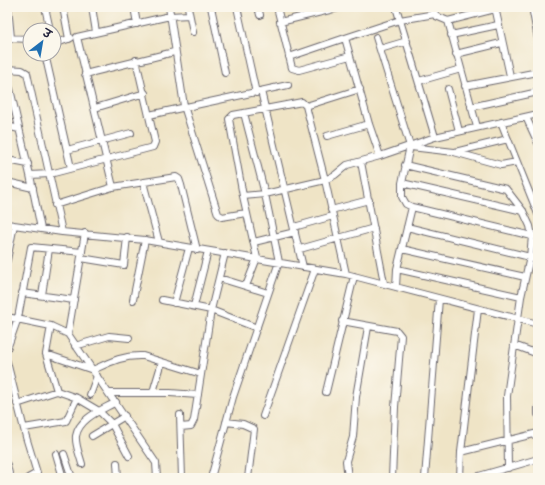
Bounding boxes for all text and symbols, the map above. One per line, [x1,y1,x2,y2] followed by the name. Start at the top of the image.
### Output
[22,22,62,62] north arrow
[39,26,55,43] text: उ

